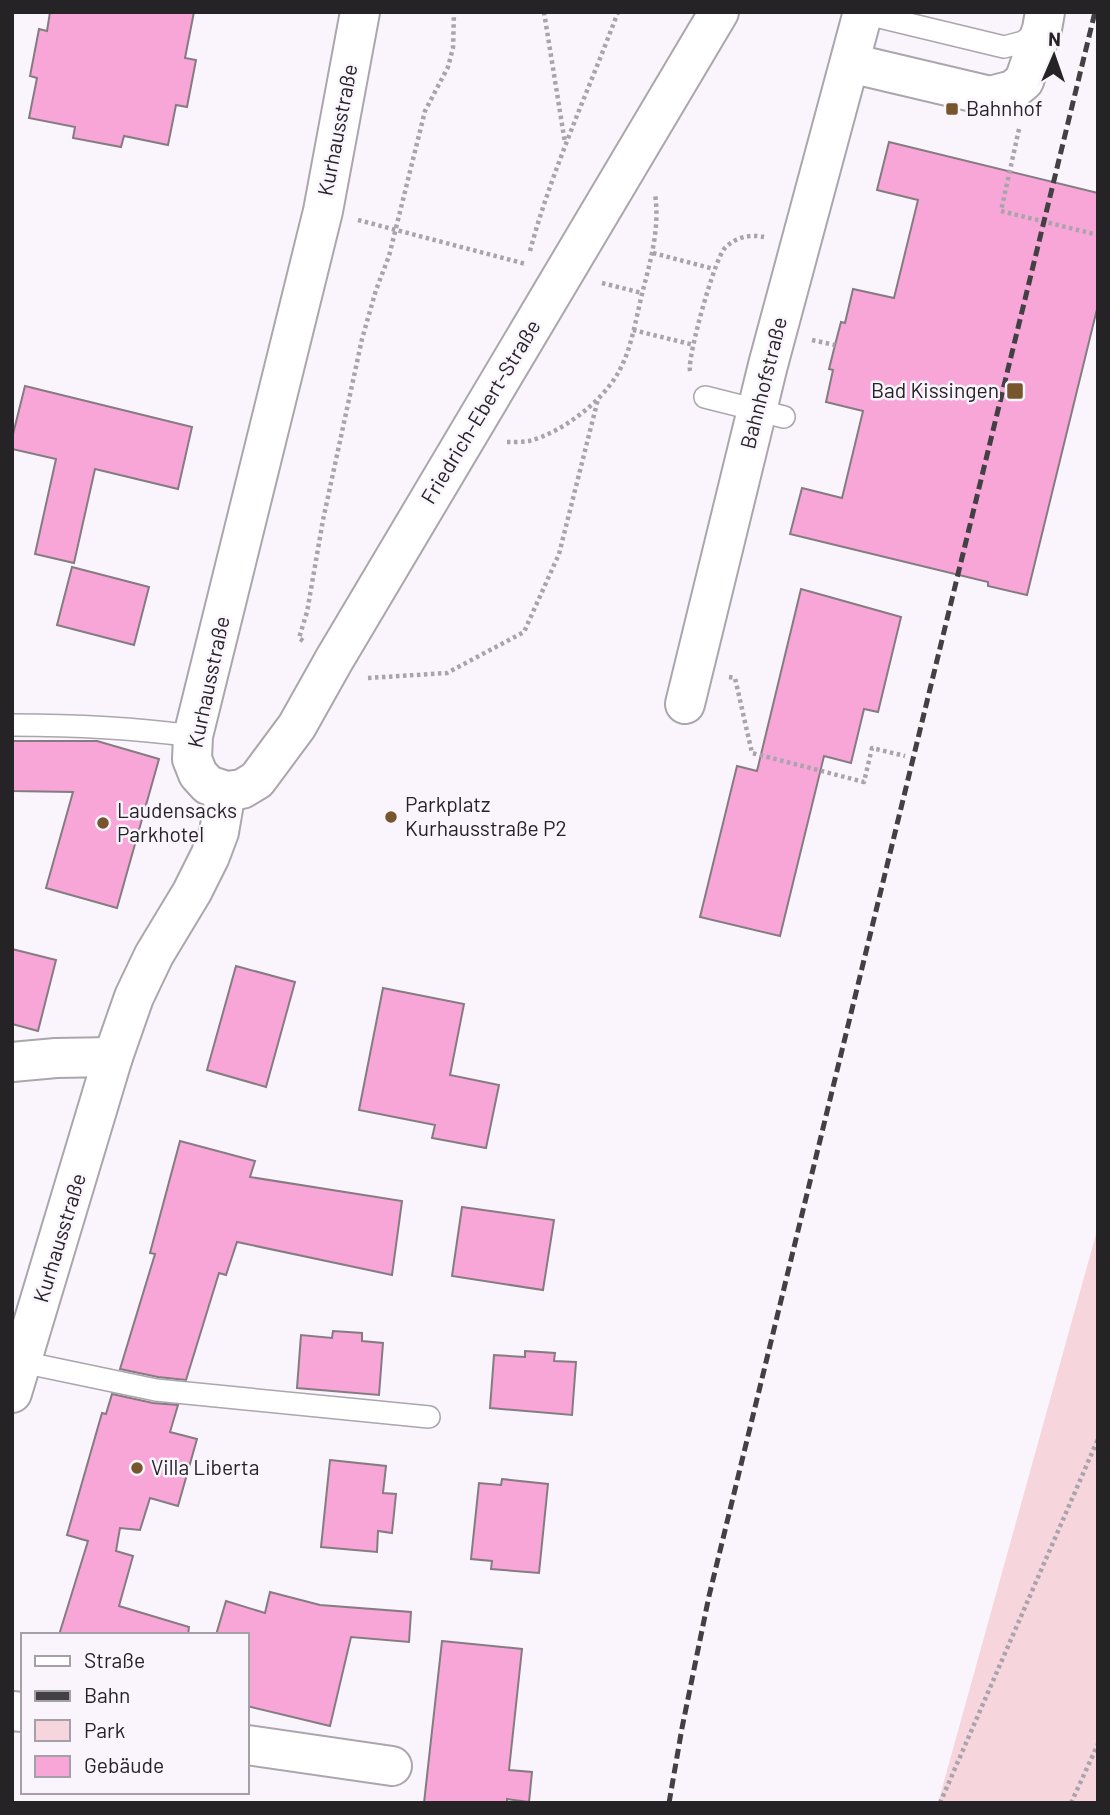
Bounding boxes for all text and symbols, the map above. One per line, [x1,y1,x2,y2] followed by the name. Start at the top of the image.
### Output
[1019,21,1089,91] north arrow
[1048,27,1061,50] text: N
[311,62,362,198] street label: Kurhausstraße
[966,95,1042,120] place label: Bahnhof
[944,101,960,117] marker: Bahnhof
[734,314,791,451] street label: Bahnhofstraße
[415,315,545,508] street label: Friedrich-Ebert-Straße
[871,377,999,402] place label: Bad Kissingen
[1005,381,1025,401] marker: Bad Kissingen
[181,614,234,750] street label: Kurhausstraße
[405,791,567,840] place label: Parkplatz Kurhausstraße P2
[117,797,237,846] place label: Laudensacks Parkhotel
[383,809,399,825] marker: Parkplatz Kurhausstraße P2
[95,815,111,831] marker: Laudensacks Parkhotel
[27,1170,90,1305] street label: Kurhausstraße
[151,1454,259,1479] place label: Villa Liberta
[129,1460,145,1476] marker: Villa Liberta
[21,1633,248,1794] legend
[84,1647,145,1672] text: Straße
[84,1682,130,1707] text: Bahn
[84,1717,125,1742] text: Park
[84,1752,164,1777] text: Gebäude

